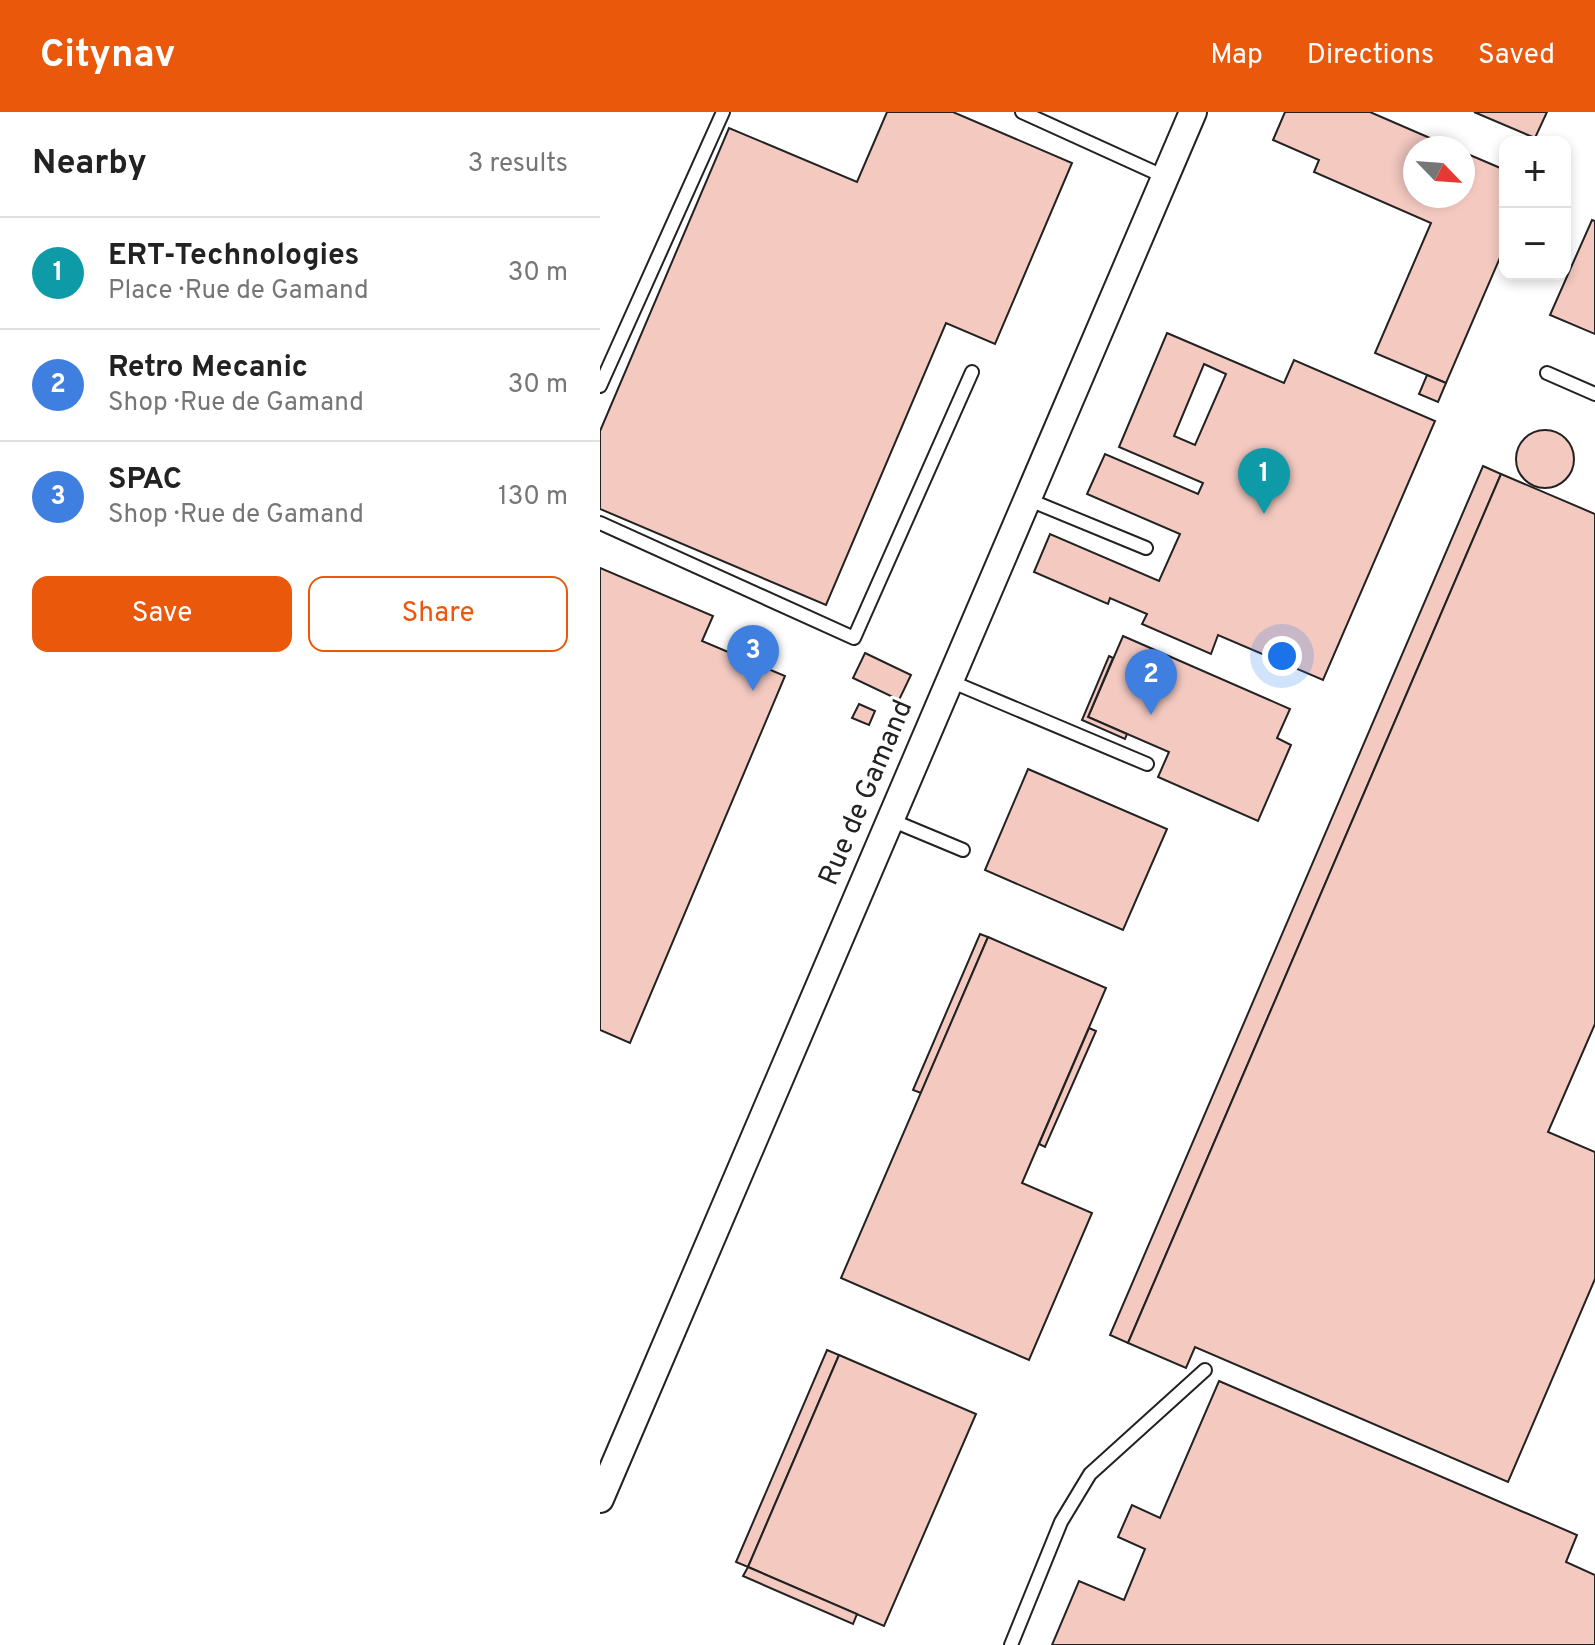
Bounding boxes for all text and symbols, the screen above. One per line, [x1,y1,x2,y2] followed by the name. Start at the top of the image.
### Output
[40,32,176,81] text: Citynav
[1210,38,1263,74] text: Map
[1307,38,1434,74] text: Directions
[1478,38,1555,74] text: Saved
[1403,136,1475,208] north arrow
[1499,136,1571,280] map controls
[1499,136,1571,208] button: +
[32,143,147,186] text: Nearby
[468,148,568,181] text: 3 results
[1499,208,1571,280] button: −
[108,238,359,275] text: ERT-Technologies
[53,257,63,290] text: 1
[508,257,568,290] text: 30 m
[108,275,369,308] text: Place · Rue de Gamand
[108,350,308,387] text: Retro Mecanic
[50,369,66,402] text: 2
[508,369,568,402] text: 30 m
[108,387,364,420] text: Shop · Rue de Gamand
[1238,448,1290,514] pin: 1
[108,462,182,499] text: SPAC
[50,481,66,514] text: 3
[498,481,568,514] text: 130 m
[108,499,364,532] text: Shop · Rue de Gamand
[32,576,292,652] button: Save
[308,576,568,652] button: Share
[727,625,779,691] pin: 3
[1262,636,1302,676] your location
[1125,649,1177,715] pin: 2
[812,695,922,891] street label: Rue de Gamand

